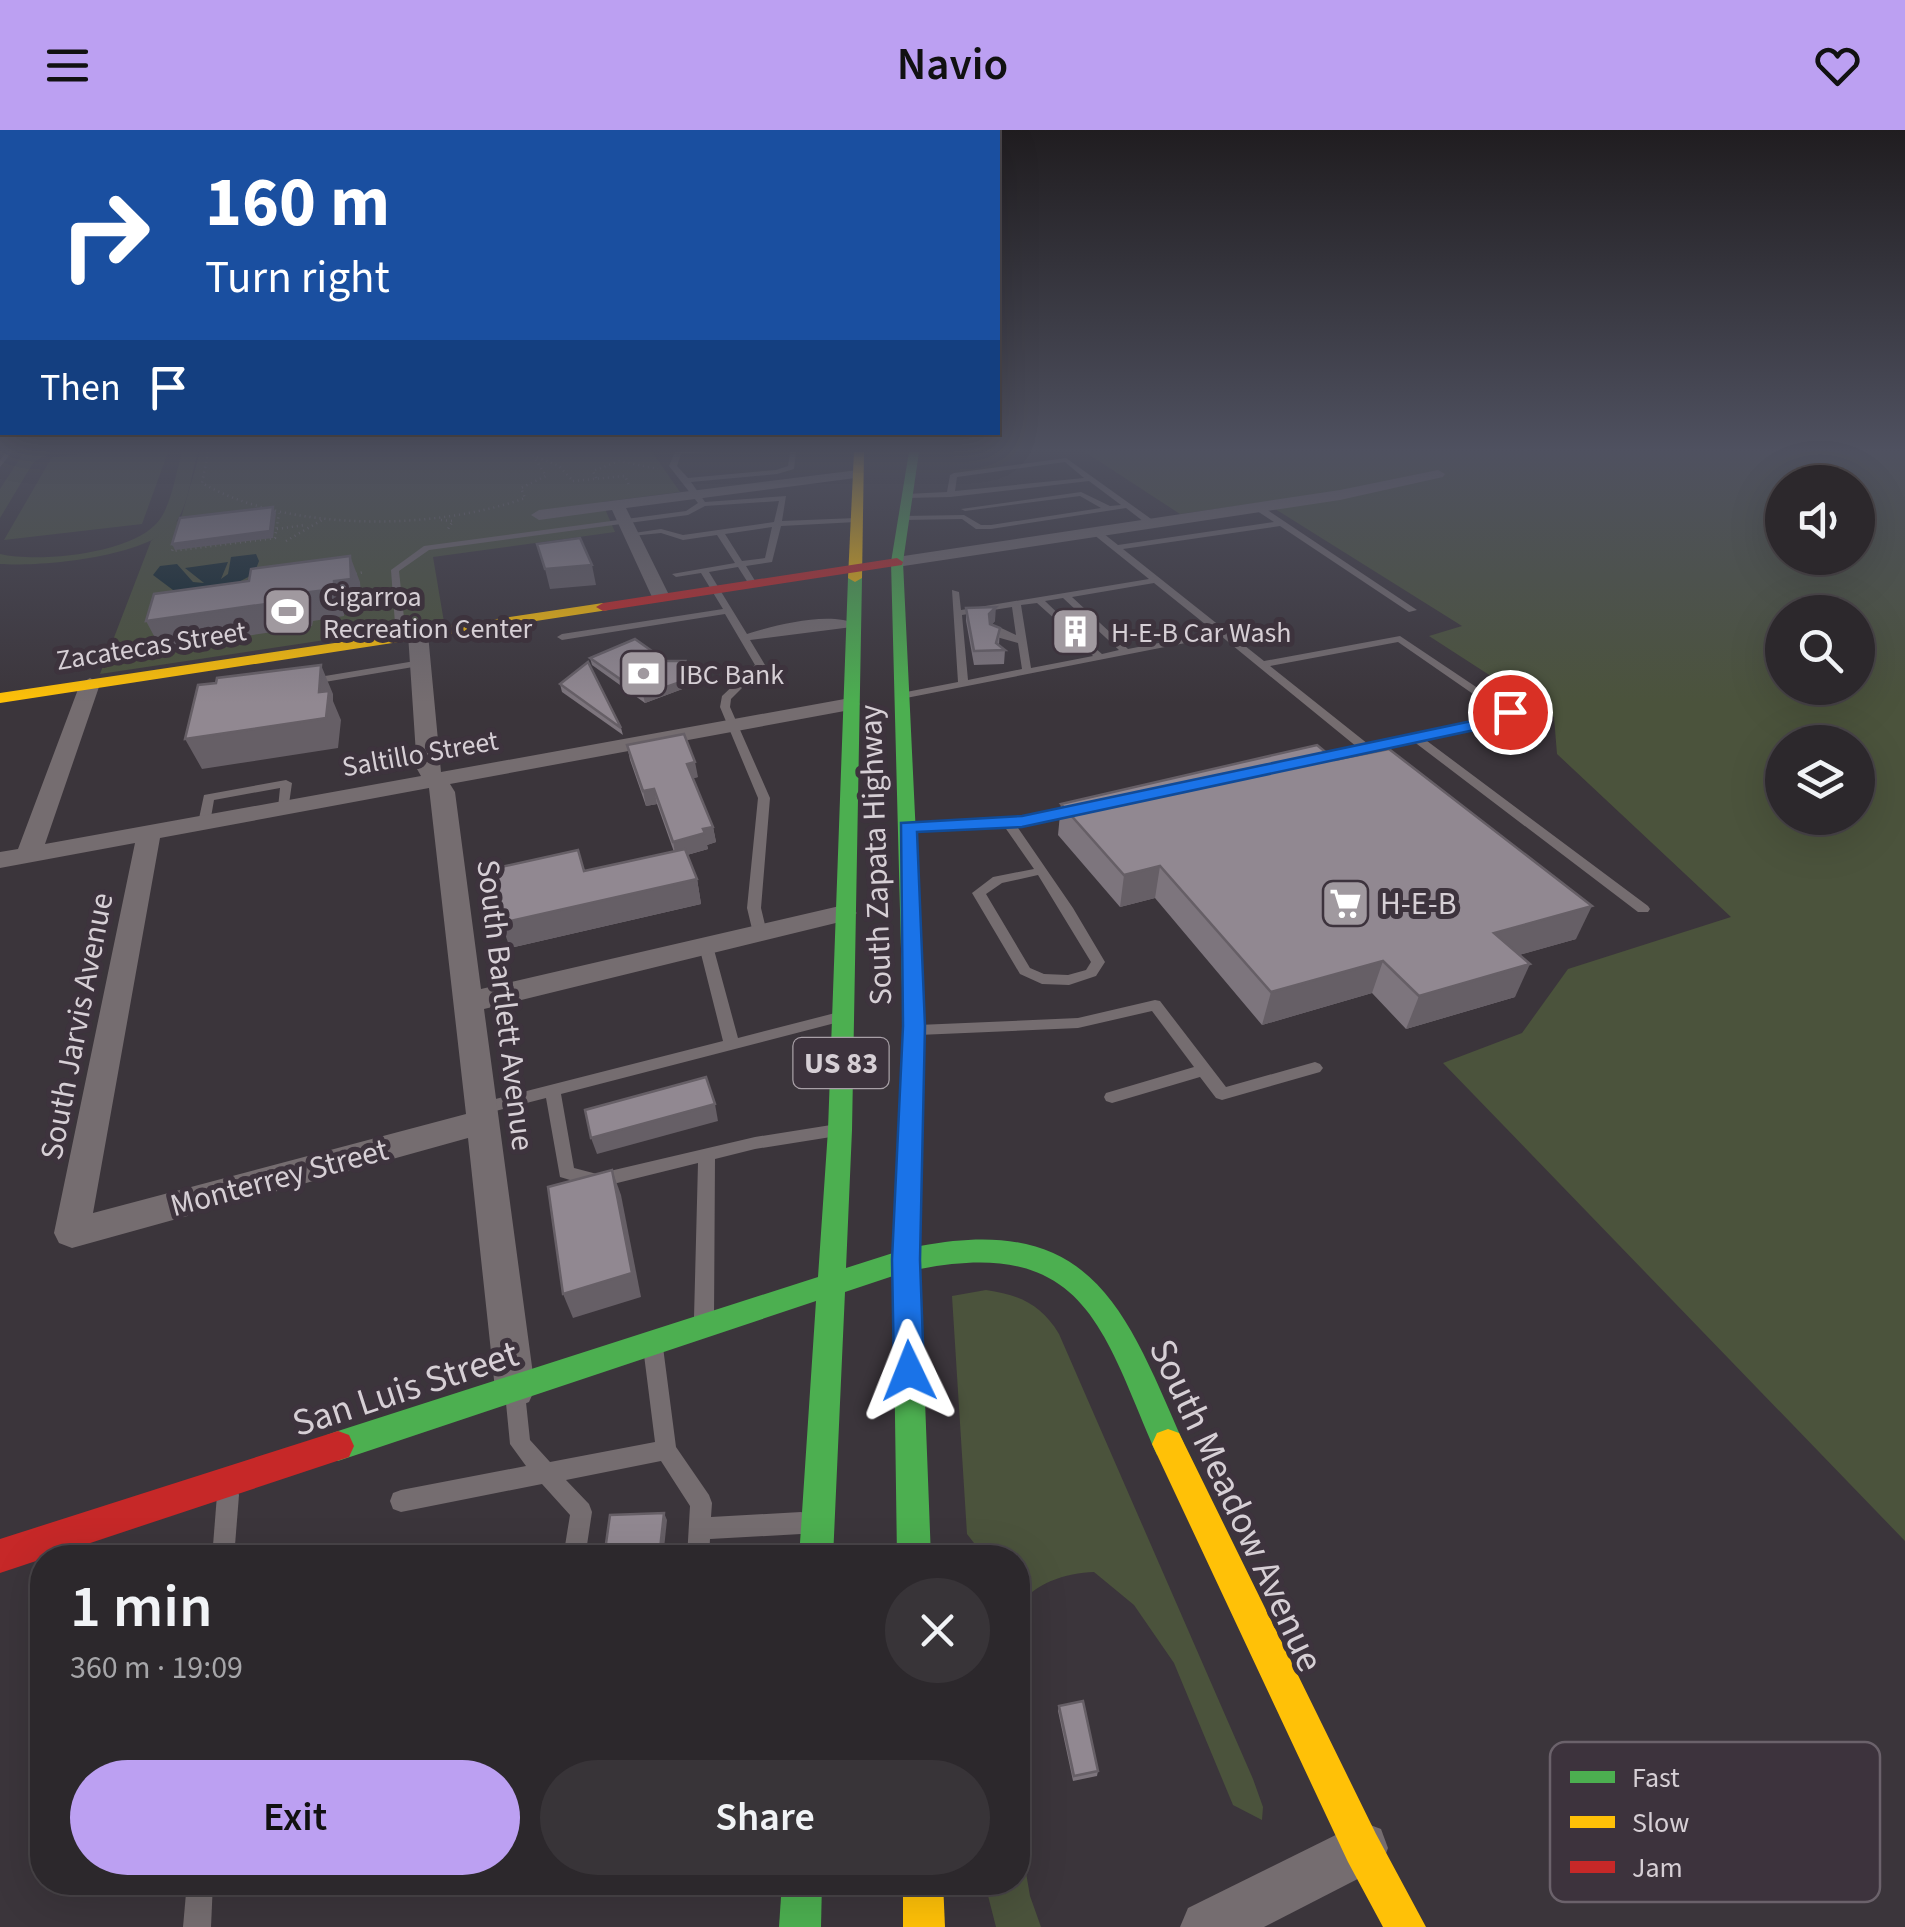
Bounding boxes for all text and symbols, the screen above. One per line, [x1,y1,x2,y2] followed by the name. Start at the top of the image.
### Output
[897,33,1008,97] text: Navio
[40,38,95,93] icon: menu
[1810,38,1865,93] icon: heart
[205,153,390,253] text: 160 m
[40,170,170,300] icon: right
[205,246,390,310] text: Turn right
[141,360,196,415] icon: arrive
[40,361,121,415] text: Then
[1765,465,1875,835] map controls
[1765,465,1875,575] button: sound
[323,577,533,649] place label: Cigarroa Recreation Center
[262,586,314,638] sports icon: Cigarroa Recreation Center
[1765,595,1875,705] button: search
[1050,606,1102,658] building icon: H-E-B Car Wash
[53,611,250,681] street label: Zacatecas Street
[1111,613,1292,653] place label: H-E-B Car Wash
[618,648,670,700] bank icon: IBC Bank
[679,655,784,695] place label: IBC Bank
[1468,670,1553,755] pin
[1483,685,1538,740] icon: arrive
[848,704,904,1006] street label: South Zapata Highway
[339,720,502,787] street label: Saltillo Street
[1765,725,1875,835] button: layers
[464,857,546,1153] street label: South Bartlett Avenue
[1319,877,1371,929] supermarket icon: H-E-B
[1380,881,1456,927] place label: H-E-B
[29,889,125,1164] street label: South Jarvis Avenue
[794,1038,888,1088] road number: US 83
[165,1127,393,1229] street label: Monterrey Street
[857,1319,961,1423] position arrow
[285,1327,525,1451] street label: San Luis Street
[1135,1330,1337,1681] street label: South Meadow Avenue
[70,1565,213,1650] text: 1 min
[885,1578,990,1683] button: close
[70,1645,243,1691] text: 360 m · 19:09
[1550,1742,1880,1902] legend
[1632,1758,1680,1798] text: Fast
[70,1760,520,1875] button: Exit
[540,1760,990,1875] button: Share
[1632,1803,1689,1843] text: Slow
[1632,1848,1683,1888] text: Jam

